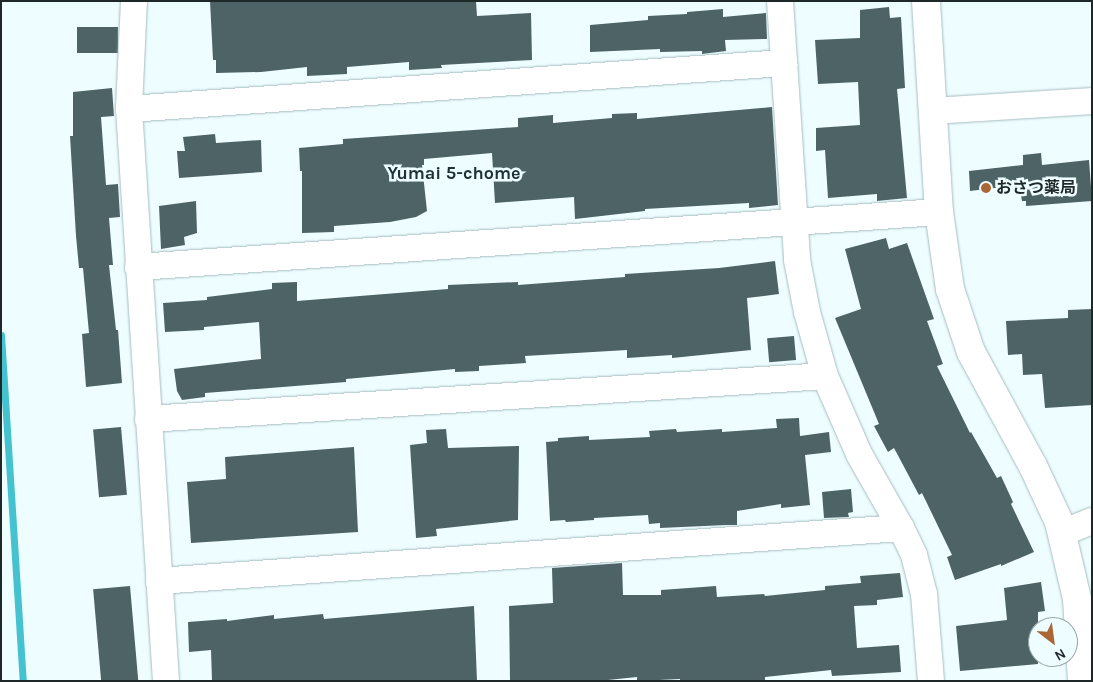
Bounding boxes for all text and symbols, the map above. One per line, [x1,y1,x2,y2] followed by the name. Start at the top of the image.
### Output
[387,162,521,184] district label: Yumai 5-chome
[996,178,1076,198] place label: おさつ薬局
[980,182,992,194] marker: おさつ薬局
[1028,617,1078,667] north arrow
[1052,645,1069,664] text: N

